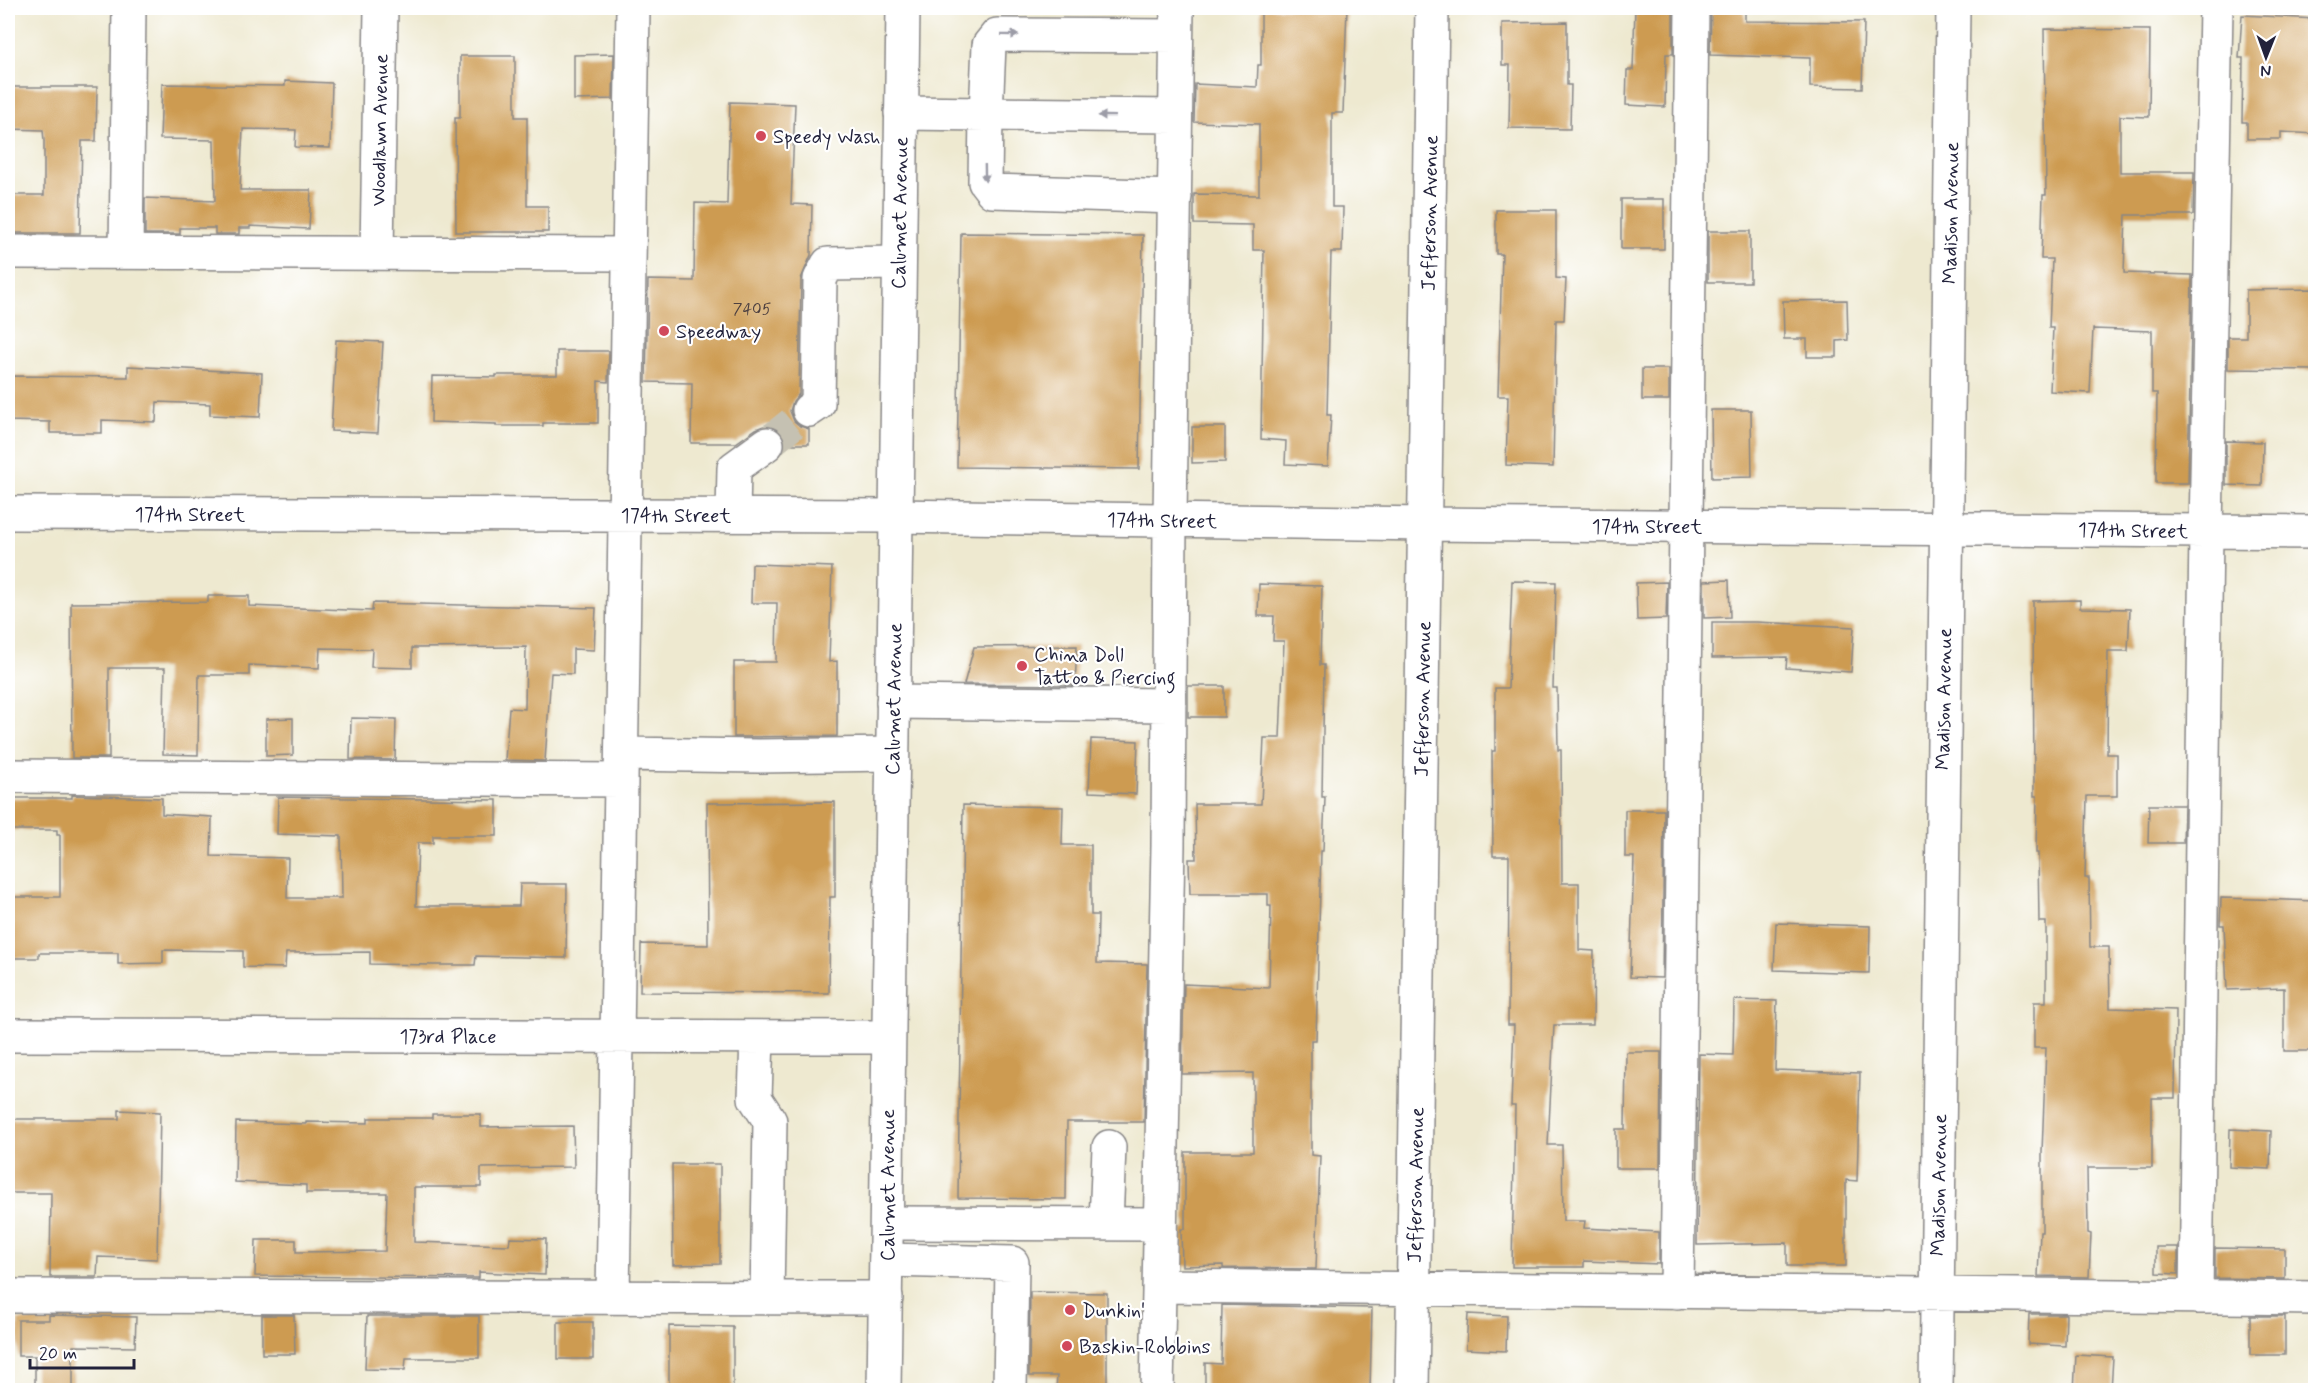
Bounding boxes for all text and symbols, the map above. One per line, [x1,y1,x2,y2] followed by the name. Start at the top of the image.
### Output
[2236,27,2296,87] north arrow
[1000,30,1019,40] one-way arrow
[366,54,395,206] street label: Woodlawn Avenue
[2260,60,2271,81] text: N
[1097,111,1116,121] one-way arrow
[773,124,881,151] place label: Speedy Wash
[754,129,768,143] marker: Speedy Wash
[1416,135,1445,291] street label: Jefferson Avenue
[886,136,915,289] street label: Calumet Avenue
[1937,141,1966,284] street label: Madison Avenue
[981,163,990,182] one-way arrow
[733,299,771,320] house number: 7405
[676,319,761,346] place label: Speedway
[657,324,671,338] marker: Speedway
[135,502,245,529] street label: 174th Street
[621,503,731,530] street label: 174th Street
[1107,507,1218,536] street label: 174th Street
[1592,514,1702,541] street label: 174th Street
[2078,517,2189,546] street label: 174th Street
[1409,621,1438,777] street label: Jefferson Avenue
[880,622,909,775] street label: Calumet Avenue
[1930,627,1959,770] street label: Madison Avenue
[1034,642,1176,694] place label: China Doll Tattoo & Piercing
[1015,659,1029,673] marker: China Doll Tattoo & Piercing
[399,1024,497,1051] street label: 173rd Place
[1402,1107,1431,1263] street label: Jefferson Avenue
[875,1109,902,1261] street label: Calumet Avenue
[1925,1113,1954,1256] street label: Madison Avenue
[1082,1298,1145,1325] place label: Dunkin'
[1063,1303,1077,1317] marker: Dunkin'
[30,1332,134,1370] scale bar
[1079,1334,1211,1361] place label: Baskin-Robbins
[1060,1339,1074,1353] marker: Baskin-Robbins
[39,1342,77,1366] text: 20 m

